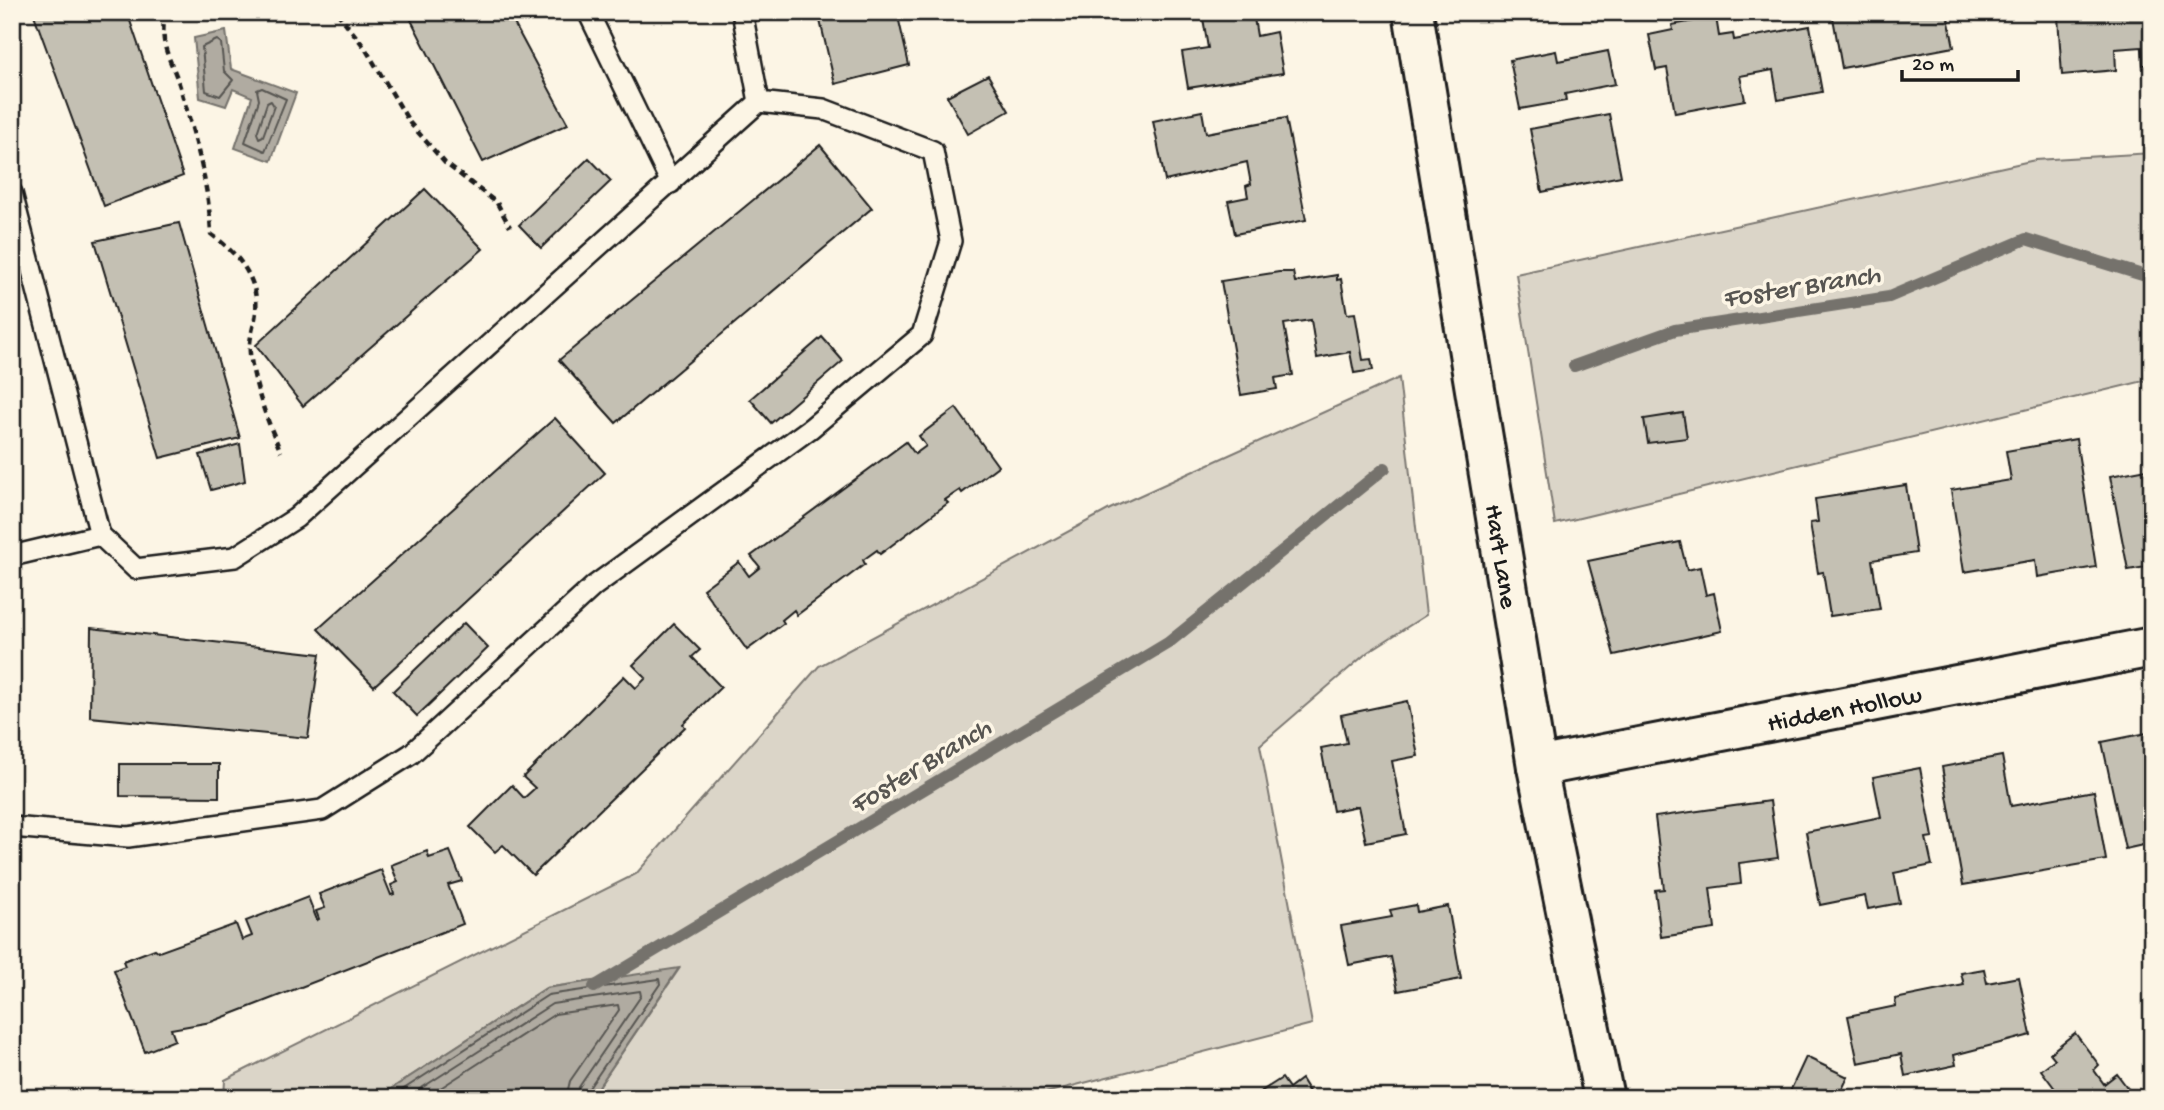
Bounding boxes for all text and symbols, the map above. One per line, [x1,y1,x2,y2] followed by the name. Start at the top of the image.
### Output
[1902,38,2017,82] scale bar
[1912,54,1954,79] text: 20 m
[1720,260,1884,317] water label: Foster Branch
[1475,502,1522,612] street label: Hart Lane
[1765,681,1925,742] street label: Hidden Hollow
[845,712,999,823] water label: Foster Branch

